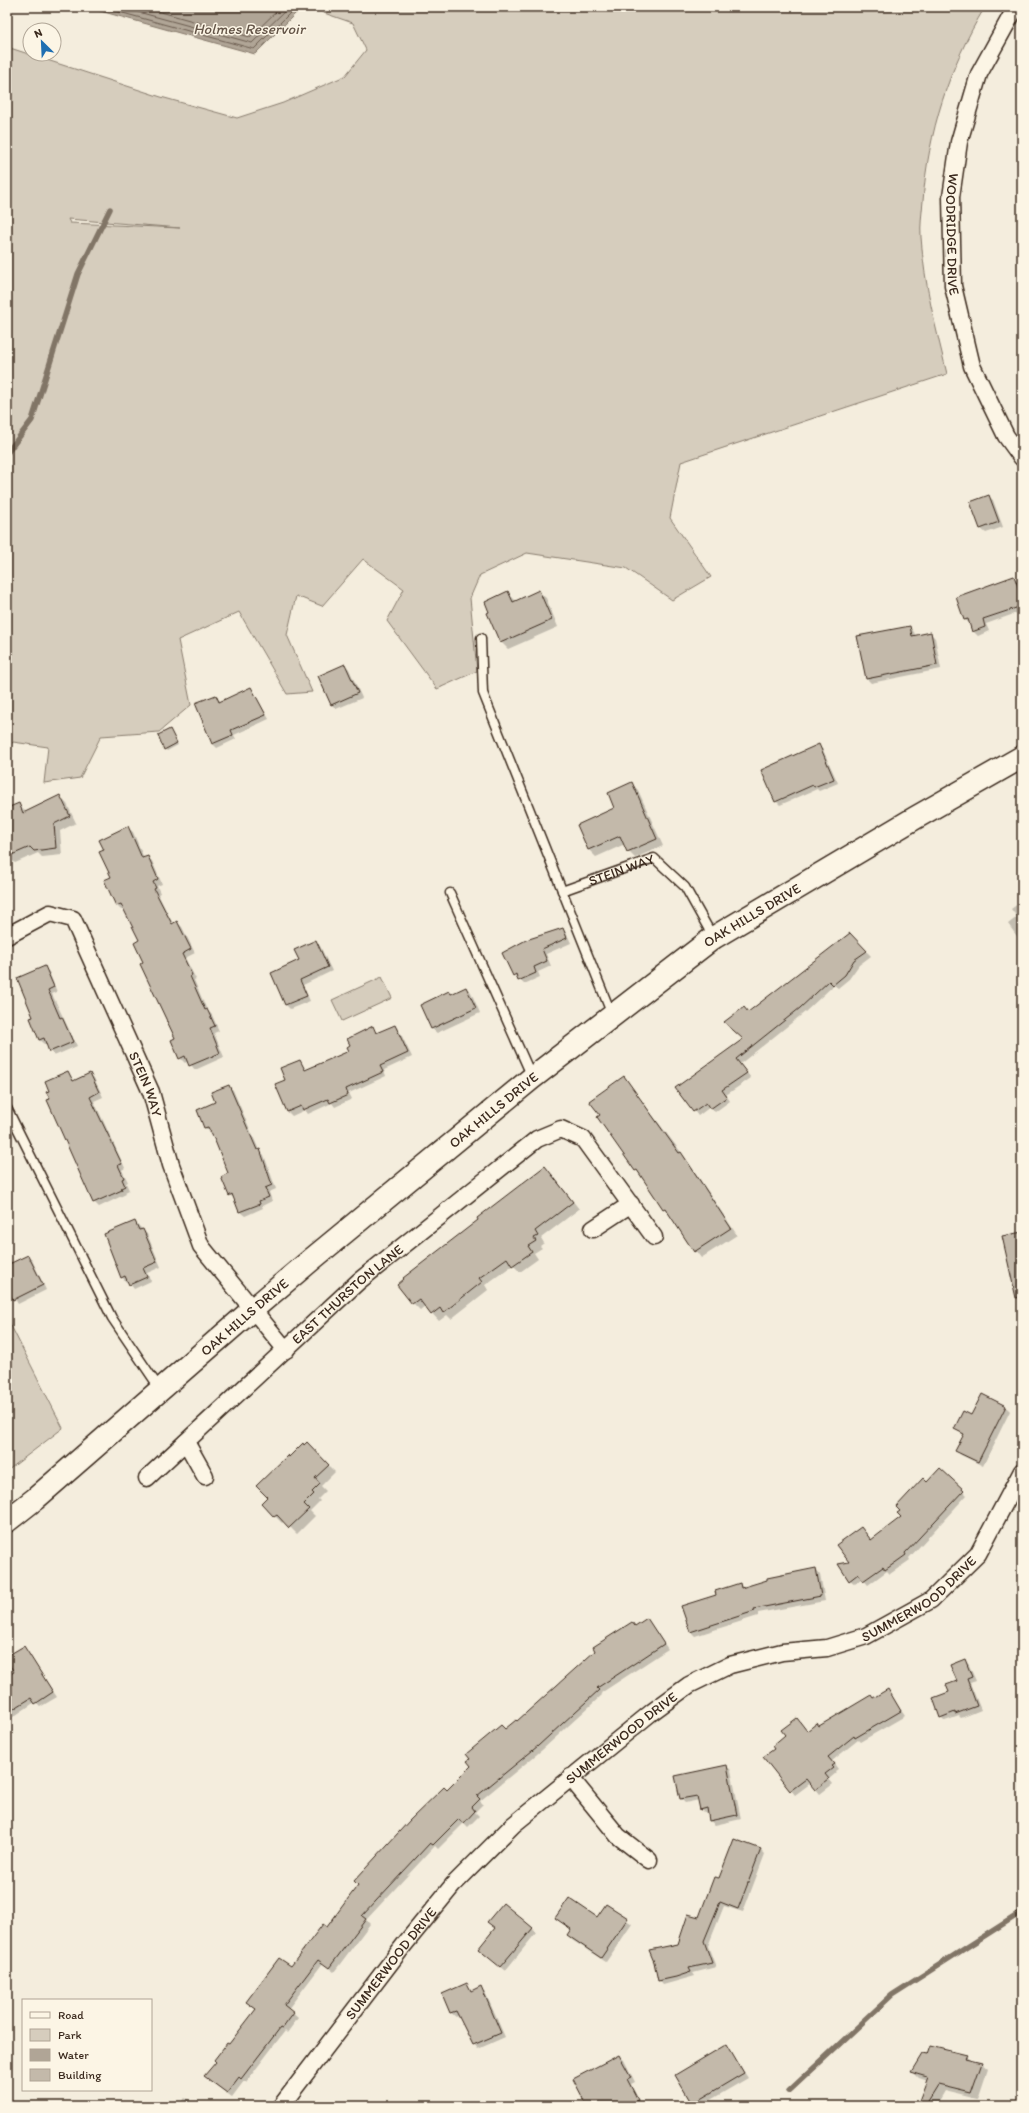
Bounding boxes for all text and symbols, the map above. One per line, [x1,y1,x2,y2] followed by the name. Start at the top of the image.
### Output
[193,20,307,38] water label: Holmes Reservoir
[22,22,62,62] north arrow
[32,26,44,41] text: N
[942,172,963,297] street label: WOODRIDGE DRIVE
[586,851,657,890] street label: STEIN WAY
[700,880,804,951] street label: OAK HILLS DRIVE
[125,1049,165,1119] street label: STEIN WAY
[446,1068,542,1152] street label: OAK HILLS DRIVE
[289,1241,407,1348] street label: EAST THURSTON LANE
[197,1275,292,1360] street label: OAK HILLS DRIVE
[860,1552,980,1646] street label: SUMMERWOOD DRIVE
[562,1688,681,1788] street label: SUMMERWOOD DRIVE
[342,1904,440,2023] street label: SUMMERWOOD DRIVE
[22,1999,152,2091] legend
[58,2008,84,2022] text: Road
[58,2028,82,2042] text: Park
[58,2048,89,2062] text: Water
[58,2068,102,2082] text: Building

